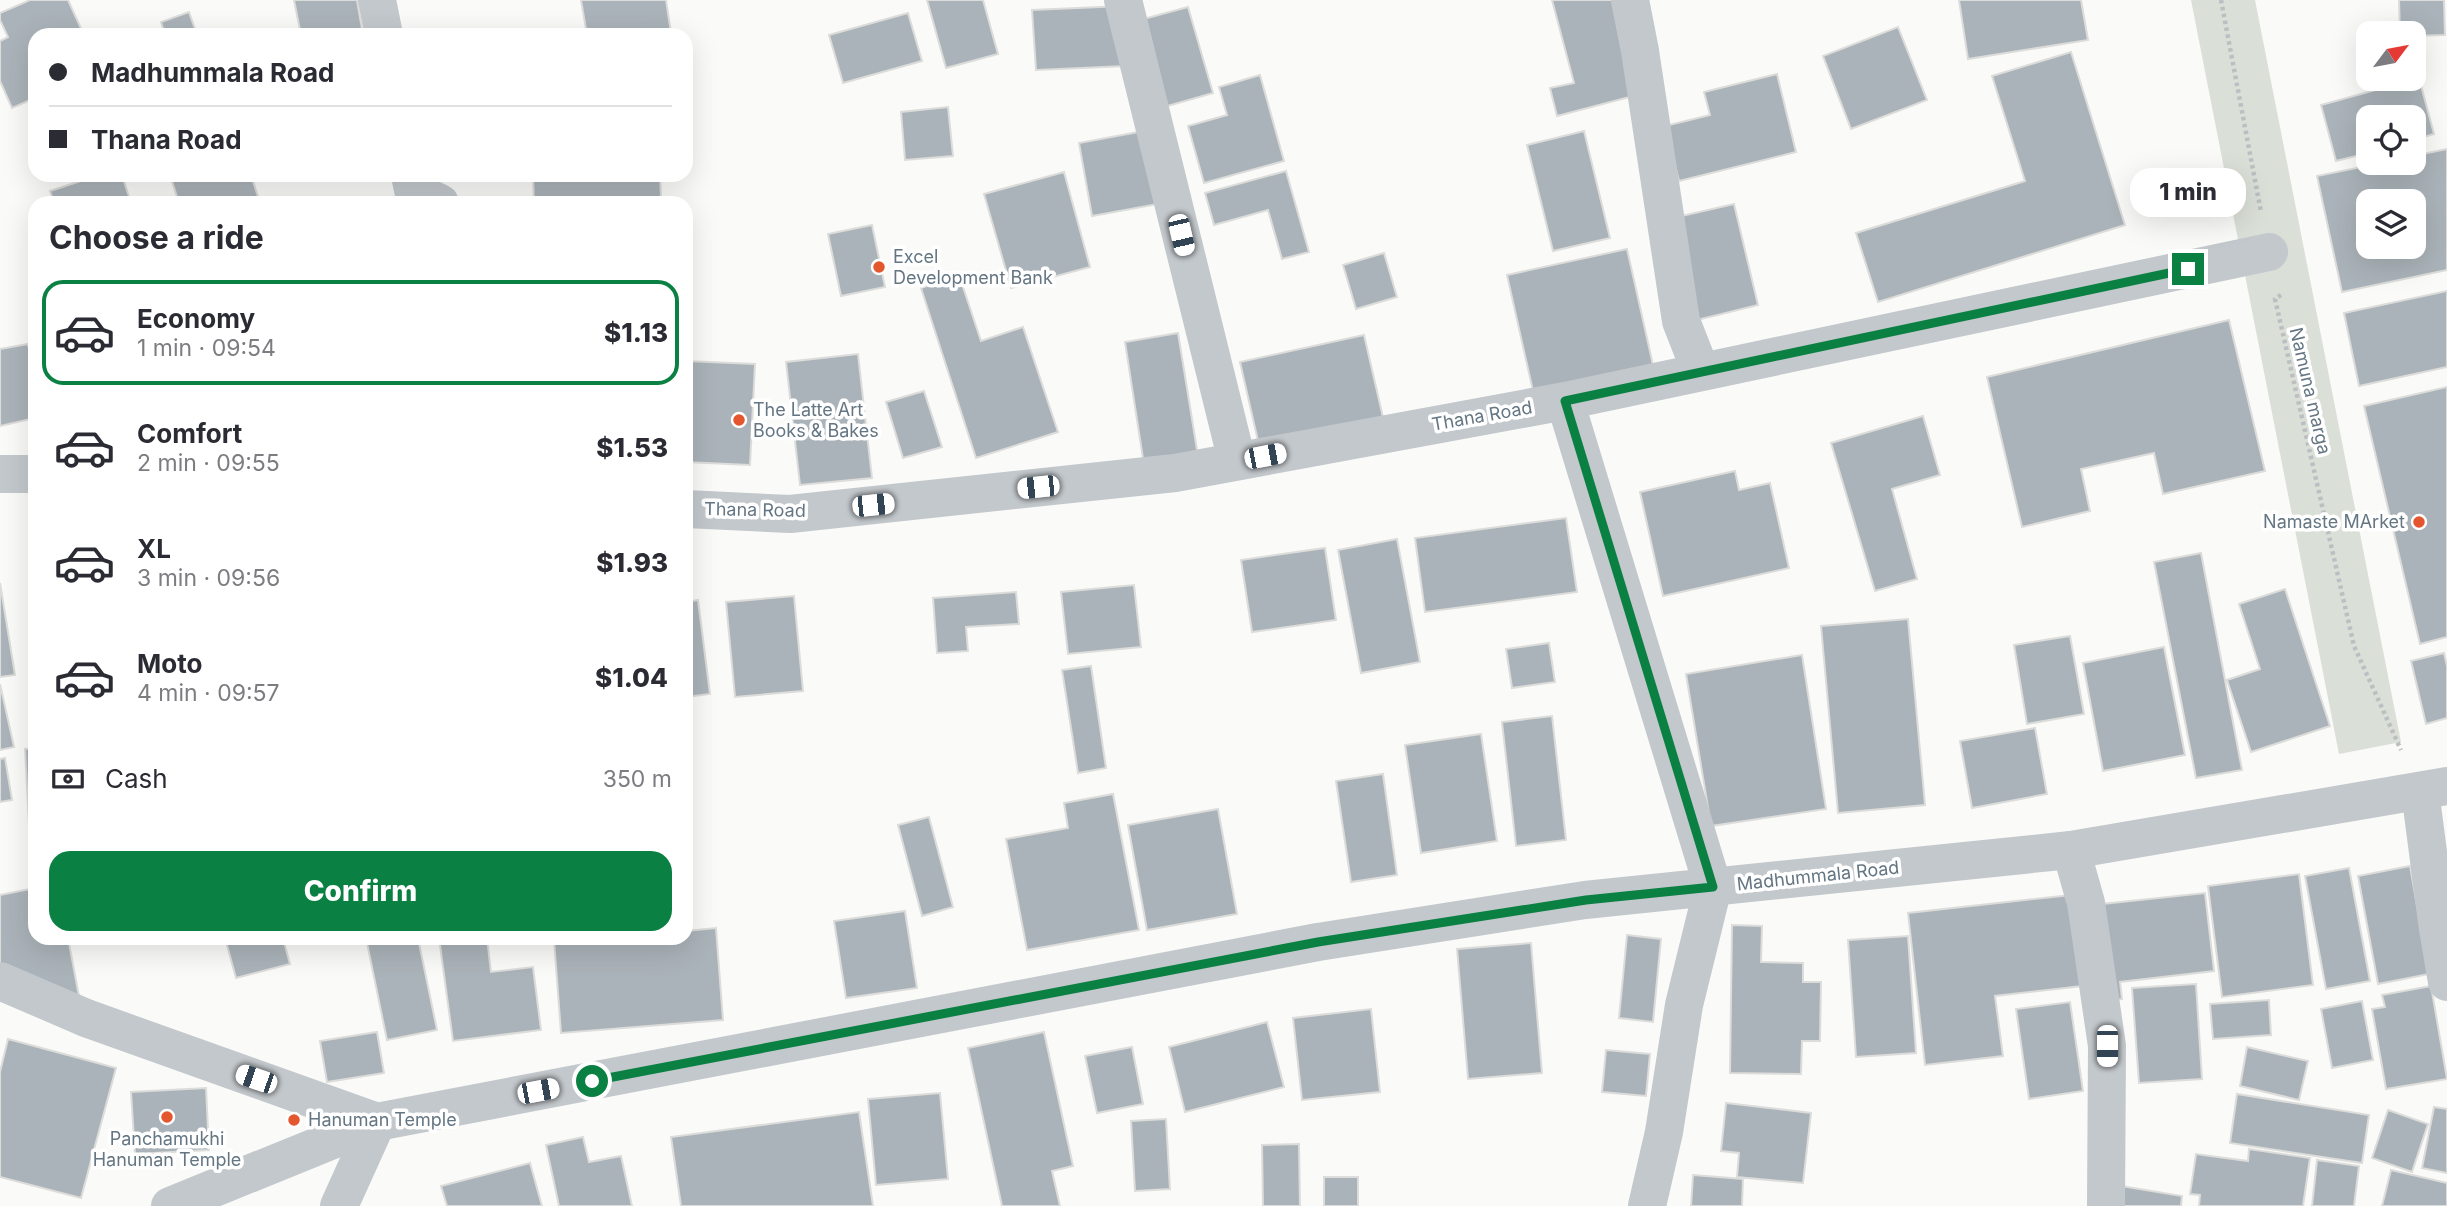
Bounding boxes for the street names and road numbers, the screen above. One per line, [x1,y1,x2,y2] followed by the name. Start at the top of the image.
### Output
[2286,325,2335,456] street label: Namuna marga
[1430,396,1534,435] street label: Thana Road
[704,498,806,521] street label: Thana Road
[1736,857,1900,894] street label: Madhummala Road

